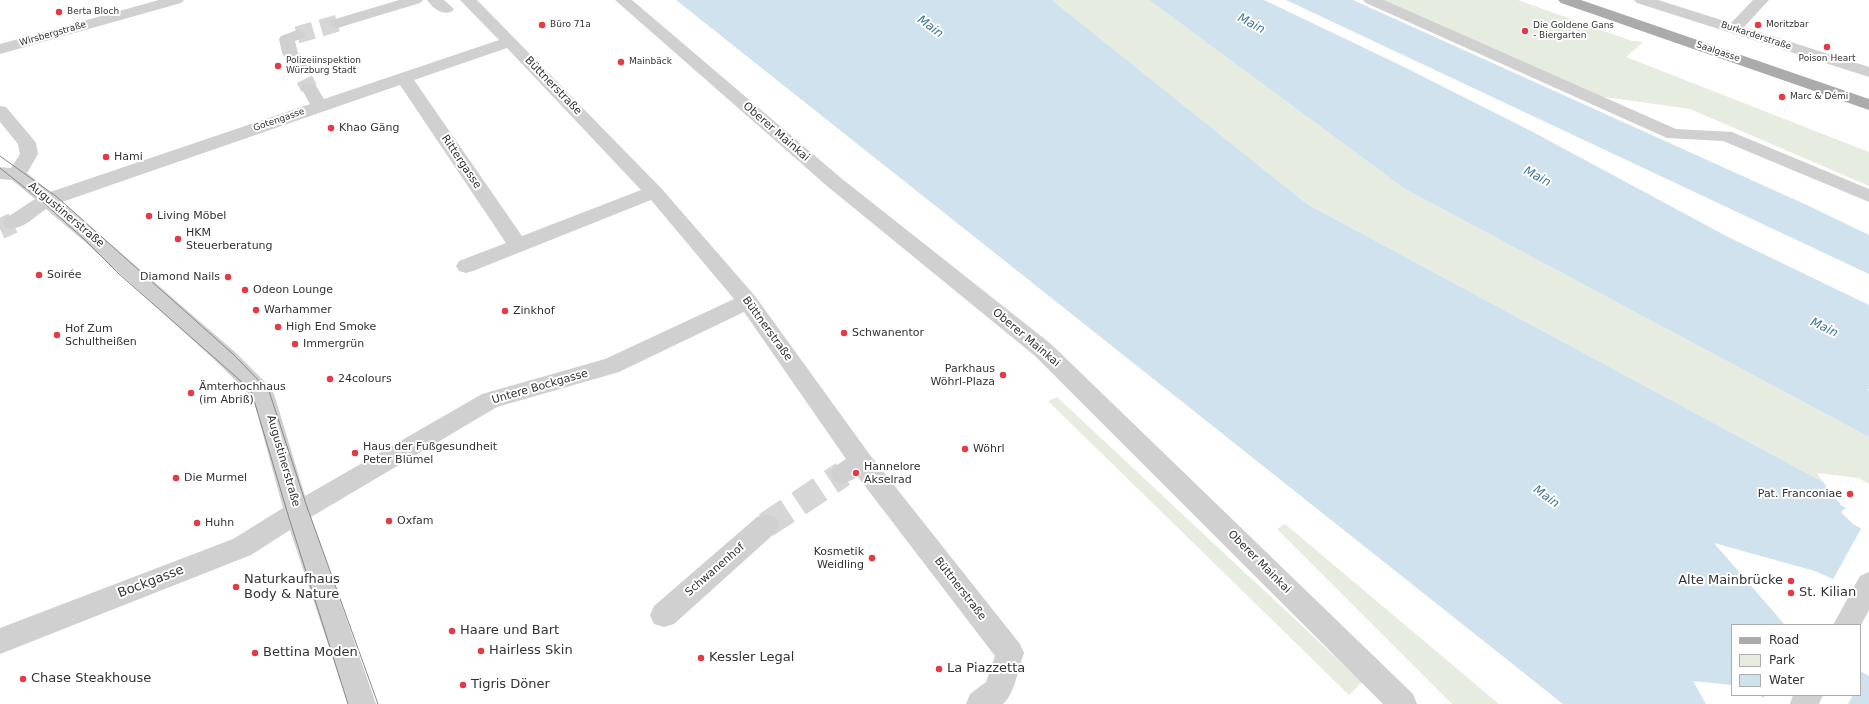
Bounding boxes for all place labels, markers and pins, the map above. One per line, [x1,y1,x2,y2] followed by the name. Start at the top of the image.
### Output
[54,7,64,17] marker: Berta Bloch
[67,7,119,17] place label: Berta Bloch
[537,20,547,30] marker: Büro 71a
[550,20,591,30] place label: Büro 71a
[1753,20,1763,30] marker: Moritzbar
[1766,20,1809,30] place label: Moritzbar
[1533,21,1614,42] place label: Die Goldene Gans - Biergarten
[1520,26,1530,36] marker: Die Goldene Gans - Biergarten
[1822,42,1832,52] marker: Poison Heart
[1799,54,1855,64] place label: Poison Heart
[286,56,361,77] place label: Polizeiinspektion Würzburg Stadt
[616,57,626,67] marker: Mainbäck
[629,57,672,67] place label: Mainbäck
[273,61,283,71] marker: Polizeiinspektion Würzburg Stadt
[1777,92,1787,102] marker: Marc & Démi
[1790,92,1848,102] place label: Marc & Démi
[339,121,399,135] place label: Khao Gäng
[326,123,336,133] marker: Khao Gäng
[114,150,143,164] place label: Hami
[101,152,111,162] marker: Hami
[157,209,226,223] place label: Living Möbel
[144,211,154,221] marker: Living Möbel
[186,226,273,252] place label: HKM Steuerberatung
[173,234,183,244] marker: HKM Steuerberatung
[47,268,82,282] place label: Soirée
[34,270,44,280] marker: Soirée
[140,270,220,284] place label: Diamond Nails
[223,272,233,282] marker: Diamond Nails
[253,283,333,297] place label: Odeon Lounge
[240,285,250,295] marker: Odeon Lounge
[264,303,332,317] place label: Warhammer
[513,304,555,318] place label: Zinkhof
[251,305,261,315] marker: Warhammer
[500,306,510,316] marker: Zinkhof
[286,320,376,334] place label: High End Smoke
[65,322,137,348] place label: Hof Zum Schultheißen
[273,322,283,332] marker: High End Smoke
[852,326,924,340] place label: Schwanentor
[839,328,849,338] marker: Schwanentor
[52,330,62,340] marker: Hof Zum Schultheißen
[303,337,364,351] place label: Immergrün
[290,339,300,349] marker: Immergrün
[931,362,995,388] place label: Parkhaus Wöhrl-Plaza
[998,370,1008,380] marker: Parkhaus Wöhrl-Plaza
[338,372,392,386] place label: 24colours
[325,374,335,384] marker: 24colours
[199,380,286,406] place label: Ämterhochhaus (im Abriß)
[186,388,196,398] marker: Ämterhochhaus (im Abriß)
[363,440,497,466] place label: Haus der Fußgesundheit Peter Blümel
[973,442,1005,456] place label: Wöhrl
[960,444,970,454] marker: Wöhrl
[350,448,360,458] marker: Haus der Fußgesundheit Peter Blümel
[864,460,921,486] place label: Hannelore Akselrad
[851,468,861,478] marker: Hannelore Akselrad
[184,471,247,485] place label: Die Murmel
[171,473,181,483] marker: Die Murmel
[1758,487,1842,501] place label: Pat. Franconiae
[1845,489,1855,499] marker: Pat. Franconiae
[397,514,433,528] place label: Oxfam
[205,516,234,530] place label: Huhn
[384,516,394,526] marker: Oxfam
[192,518,202,528] marker: Huhn
[814,545,864,571] place label: Kosmetik Weidling
[867,553,877,563] marker: Kosmetik Weidling
[244,572,340,603] place label: Naturkaufhaus Body & Nature
[1678,573,1783,589] place label: Alte Mainbrücke
[1786,576,1796,586] marker: Alte Mainbrücke
[231,582,241,592] marker: Naturkaufhaus Body & Nature
[1799,585,1856,601] place label: St. Kilian
[1786,588,1796,598] marker: St. Kilian
[460,623,559,639] place label: Haare und Bart
[447,626,457,636] marker: Haare und Bart
[489,643,573,659] place label: Hairless Skin
[263,645,358,661] place label: Bettina Moden
[476,646,486,656] marker: Hairless Skin
[250,648,260,658] marker: Bettina Moden
[709,650,794,666] place label: Kessler Legal
[696,653,706,663] marker: Kessler Legal
[947,661,1025,677] place label: La Piazzetta
[934,664,944,674] marker: La Piazzetta
[31,671,151,687] place label: Chase Steakhouse
[18,674,28,684] marker: Chase Steakhouse
[471,677,550,693] place label: Tigris Döner
[458,680,468,690] marker: Tigris Döner

